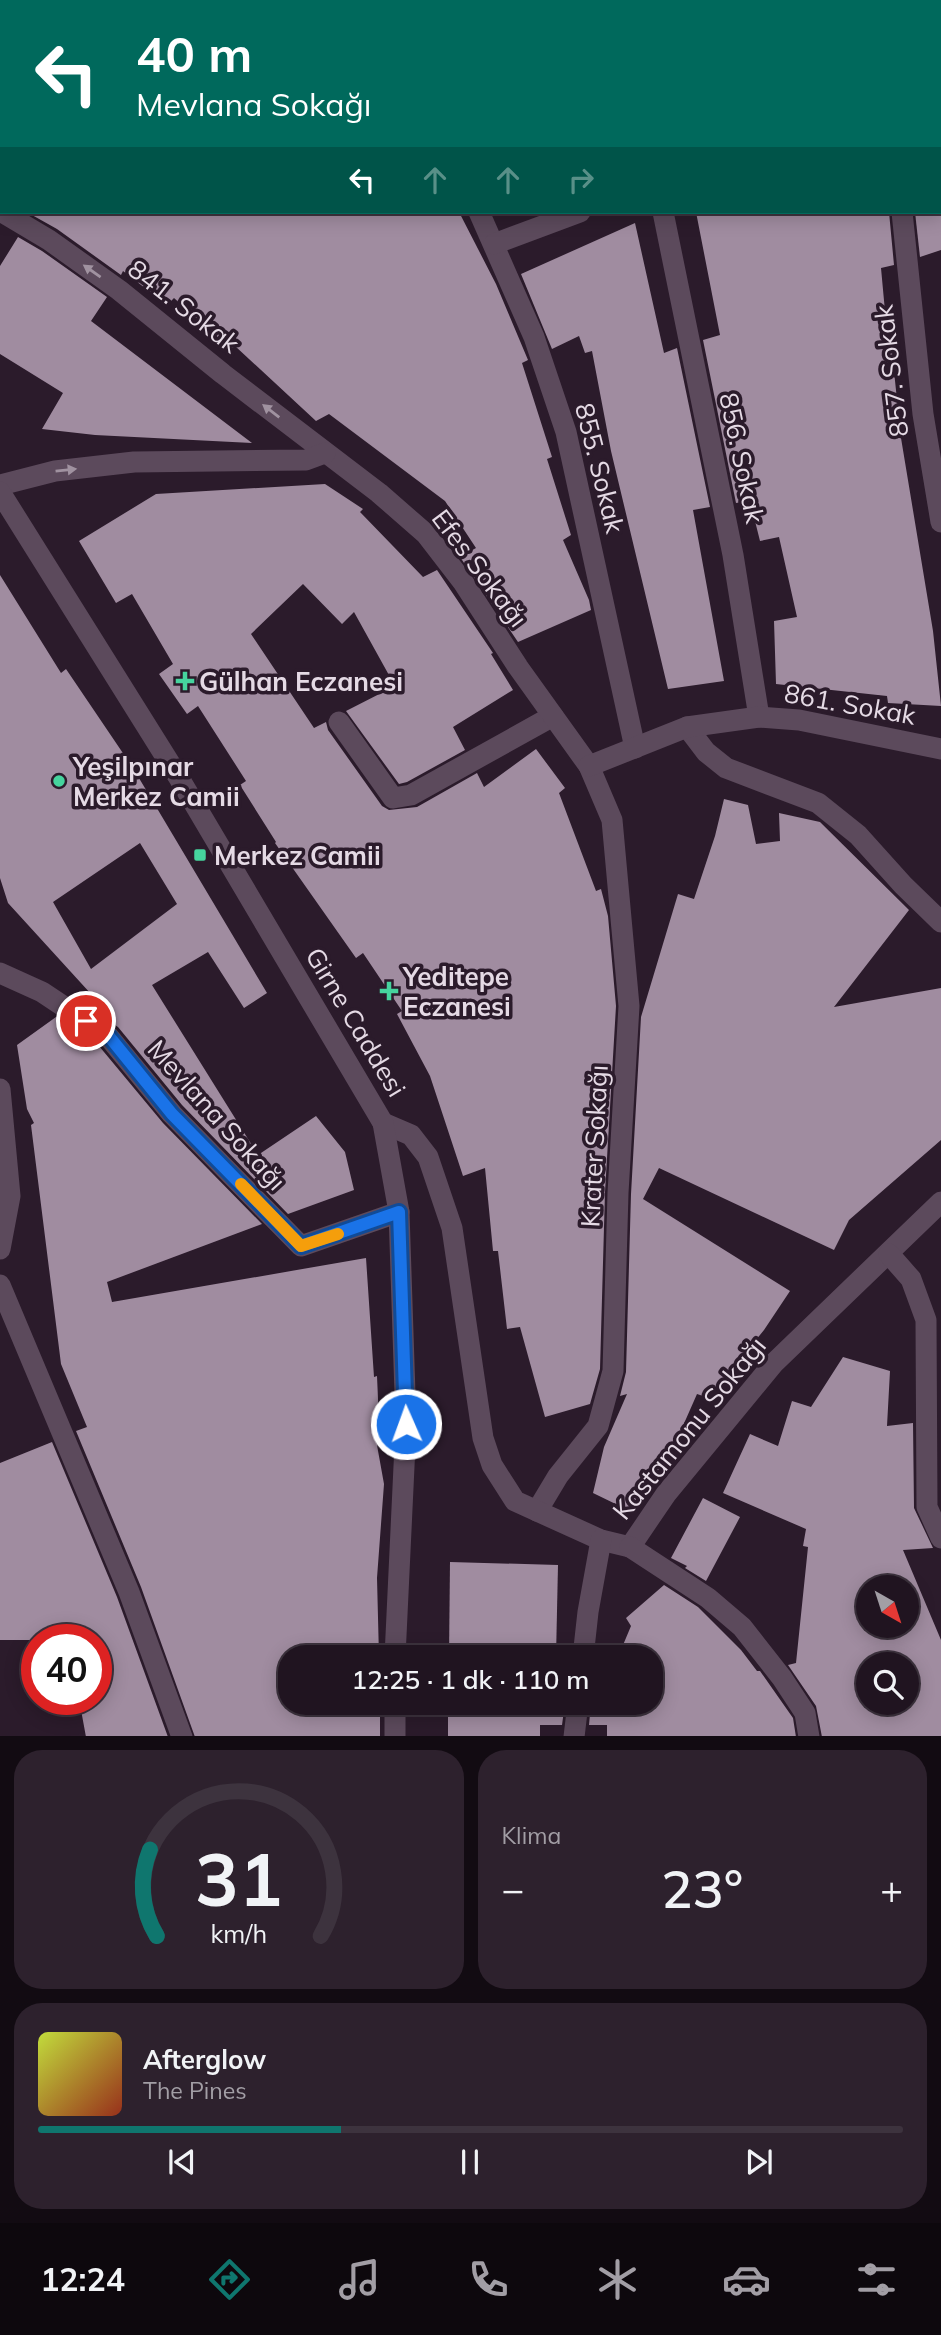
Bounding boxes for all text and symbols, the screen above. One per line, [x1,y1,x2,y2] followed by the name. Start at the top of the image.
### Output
[136,23,252,84] text: 40 m
[21,28,112,119] icon: left
[136,84,371,124] text: Mevlana Sokağı
[343,161,381,199] icon: left
[416,161,454,199] icon: ahead
[489,161,527,199] icon: ahead
[562,161,600,199] icon: right
[122,252,247,360] street label: 841. Sokak
[83,264,101,278] one-way arrow
[866,302,915,439] street label: 857. Sokak
[712,390,772,527] street label: 856. Sokak
[568,400,632,537] street label: 855. Sokak
[262,404,280,418] one-way arrow
[56,464,78,475] one-way arrow
[425,502,535,634] street label: Efes Sokağı
[199,665,403,698] place label: Gülhan Eczanesi
[177,673,193,689] marker: Gülhan Eczanesi
[782,676,919,732] street label: 861. Sokak
[72,750,240,813] place label: Yeşilpınar Merkez Camii
[51,773,67,789] marker: Yeşilpınar Merkez Camii
[214,839,381,872] place label: Merkez Camii
[192,847,208,863] marker: Merkez Camii
[299,941,413,1103] street label: Girne Caddesi
[402,960,511,1023] place label: Yeditepe Eczanesi
[381,983,397,999] marker: Yeditepe Eczanesi
[56,991,116,1051] pin
[67,1002,105,1040] icon: arrive
[141,1033,293,1197] street label: Mevlana Sokağı
[573,1064,615,1228] street label: Krater Sokağı
[605,1330,773,1526] street label: Kastamonu Sokağı
[369,1387,443,1461] position arrow
[856,1575,919,1638] north arrow
[856,1575,919,1715] map controls
[21,1624,112,1715] speed limit sign: 40
[856,1652,919,1715] button: search
[352,1663,589,1696] text: 12:25 · 1 dk · 110 m
[502,1821,561,1850] text: Klima
[195,1833,282,1924] text: 31
[661,1856,743,1921] text: 23°
[502,1865,524,1913] text: −
[880,1865,903,1913] text: +
[210,1917,267,1948] text: km/h
[143,2043,266,2076] text: Afterglow
[143,2076,247,2105] text: The Pines
[163,2143,201,2181] icon: previous
[451,2143,489,2181] icon: pause
[740,2143,778,2181] icon: next
[205,2255,254,2304] icon: directions
[335,2255,384,2304] icon: music
[464,2255,513,2304] icon: phone
[593,2255,642,2304] icon: climate
[722,2255,771,2304] icon: car
[852,2255,901,2304] icon: filters
[40,2259,125,2299] text: 12:24

